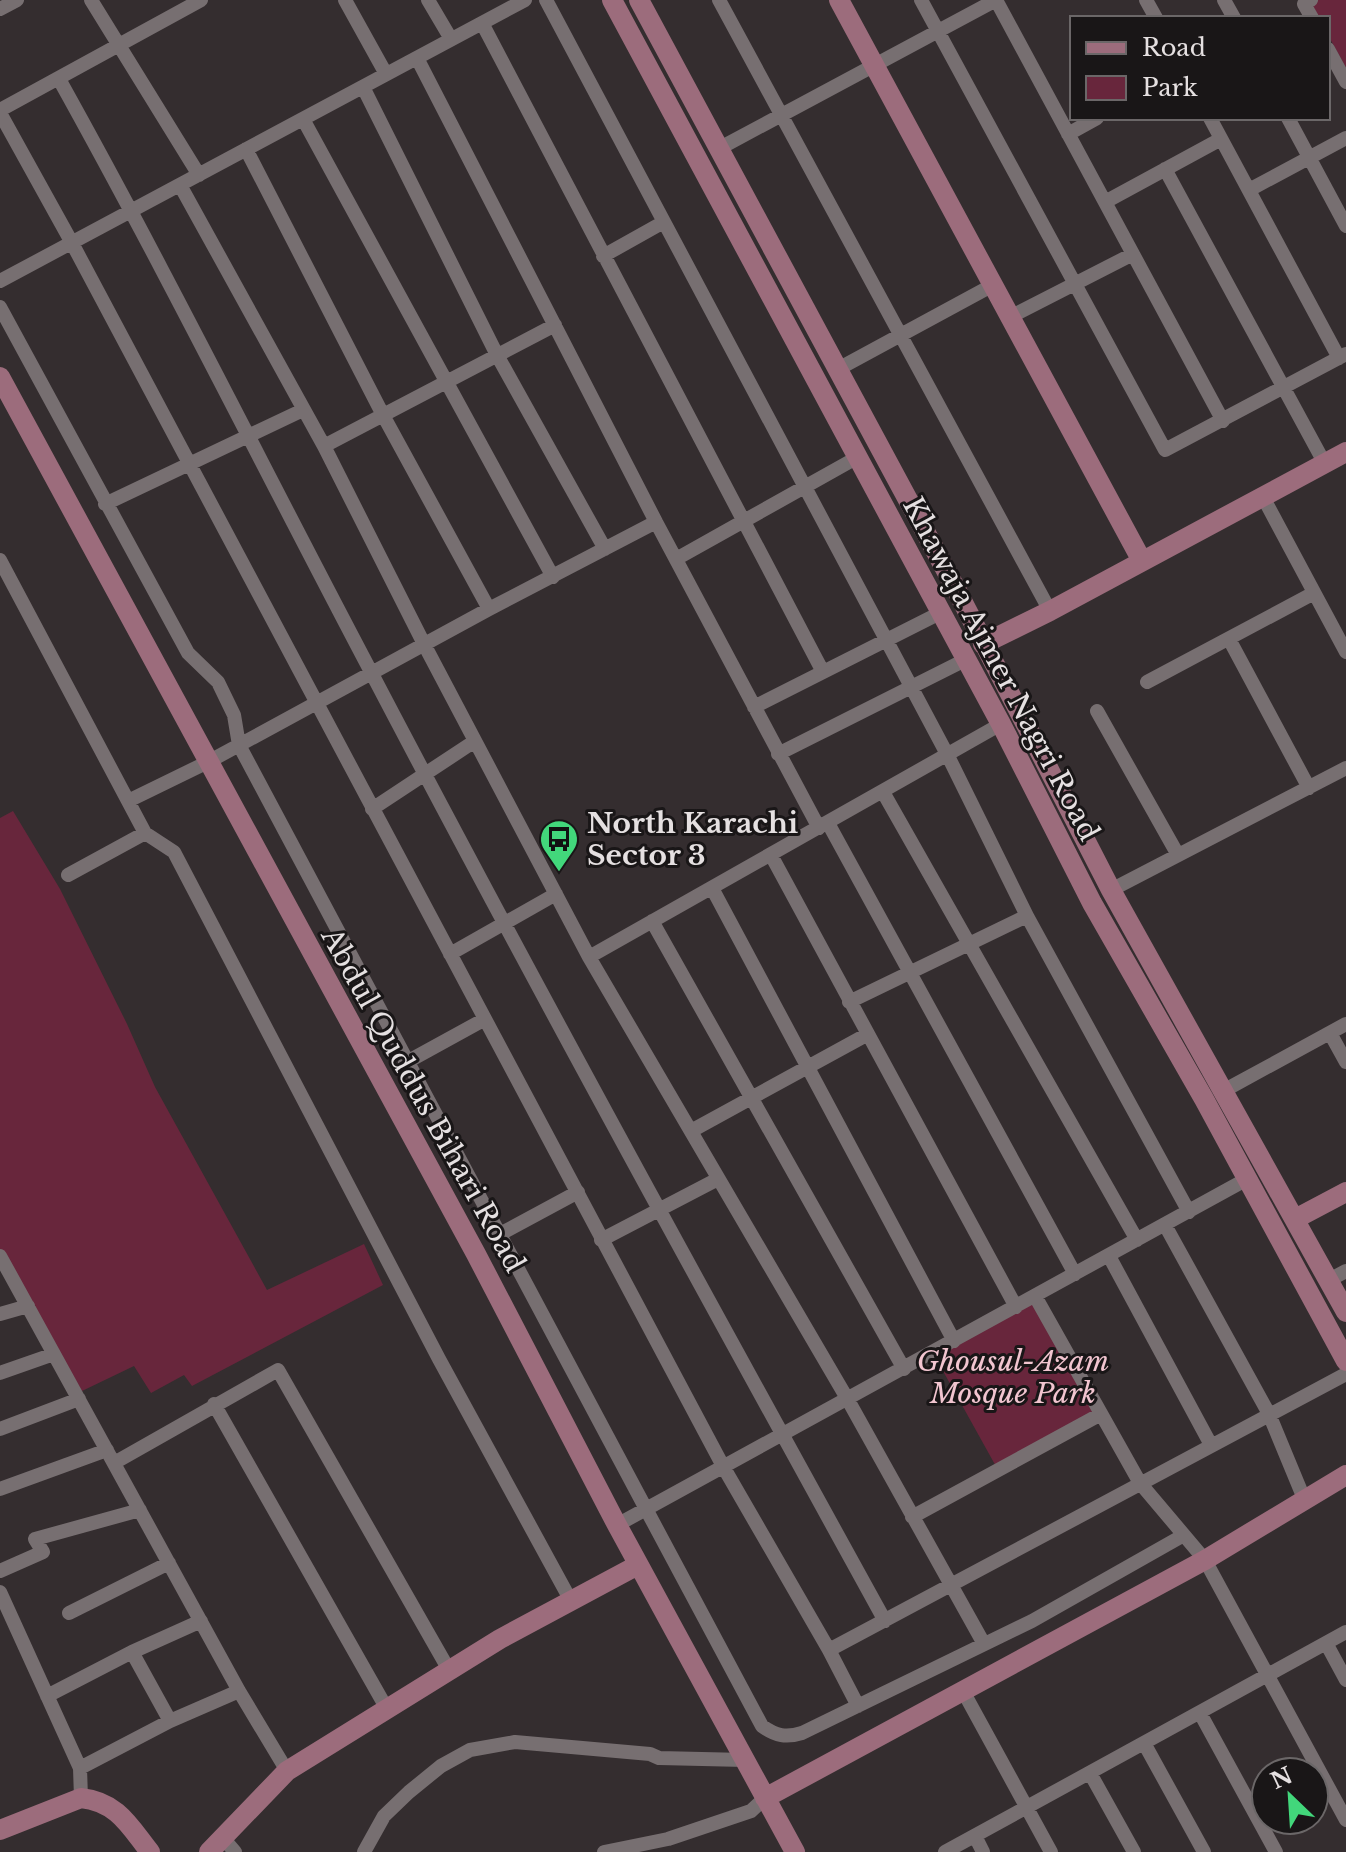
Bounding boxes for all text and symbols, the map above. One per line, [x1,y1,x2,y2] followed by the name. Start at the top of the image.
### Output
[1070,16,1330,120] legend
[1142,33,1206,62] text: Road
[1142,73,1198,102] text: Park
[895,491,1107,847] street label: Khawaja Ajmer Nagri Road
[587,806,798,873] place label: North Karachi Sector 3
[538,818,580,873] bus stop icon: North Karachi Sector 3
[313,921,533,1279] street label: Abdul Quddus Bihari Road
[917,1344,1109,1411] park label: Ghousul-Azam Mosque Park
[1250,1756,1330,1836] north arrow
[1267,1762,1297,1795] text: N

